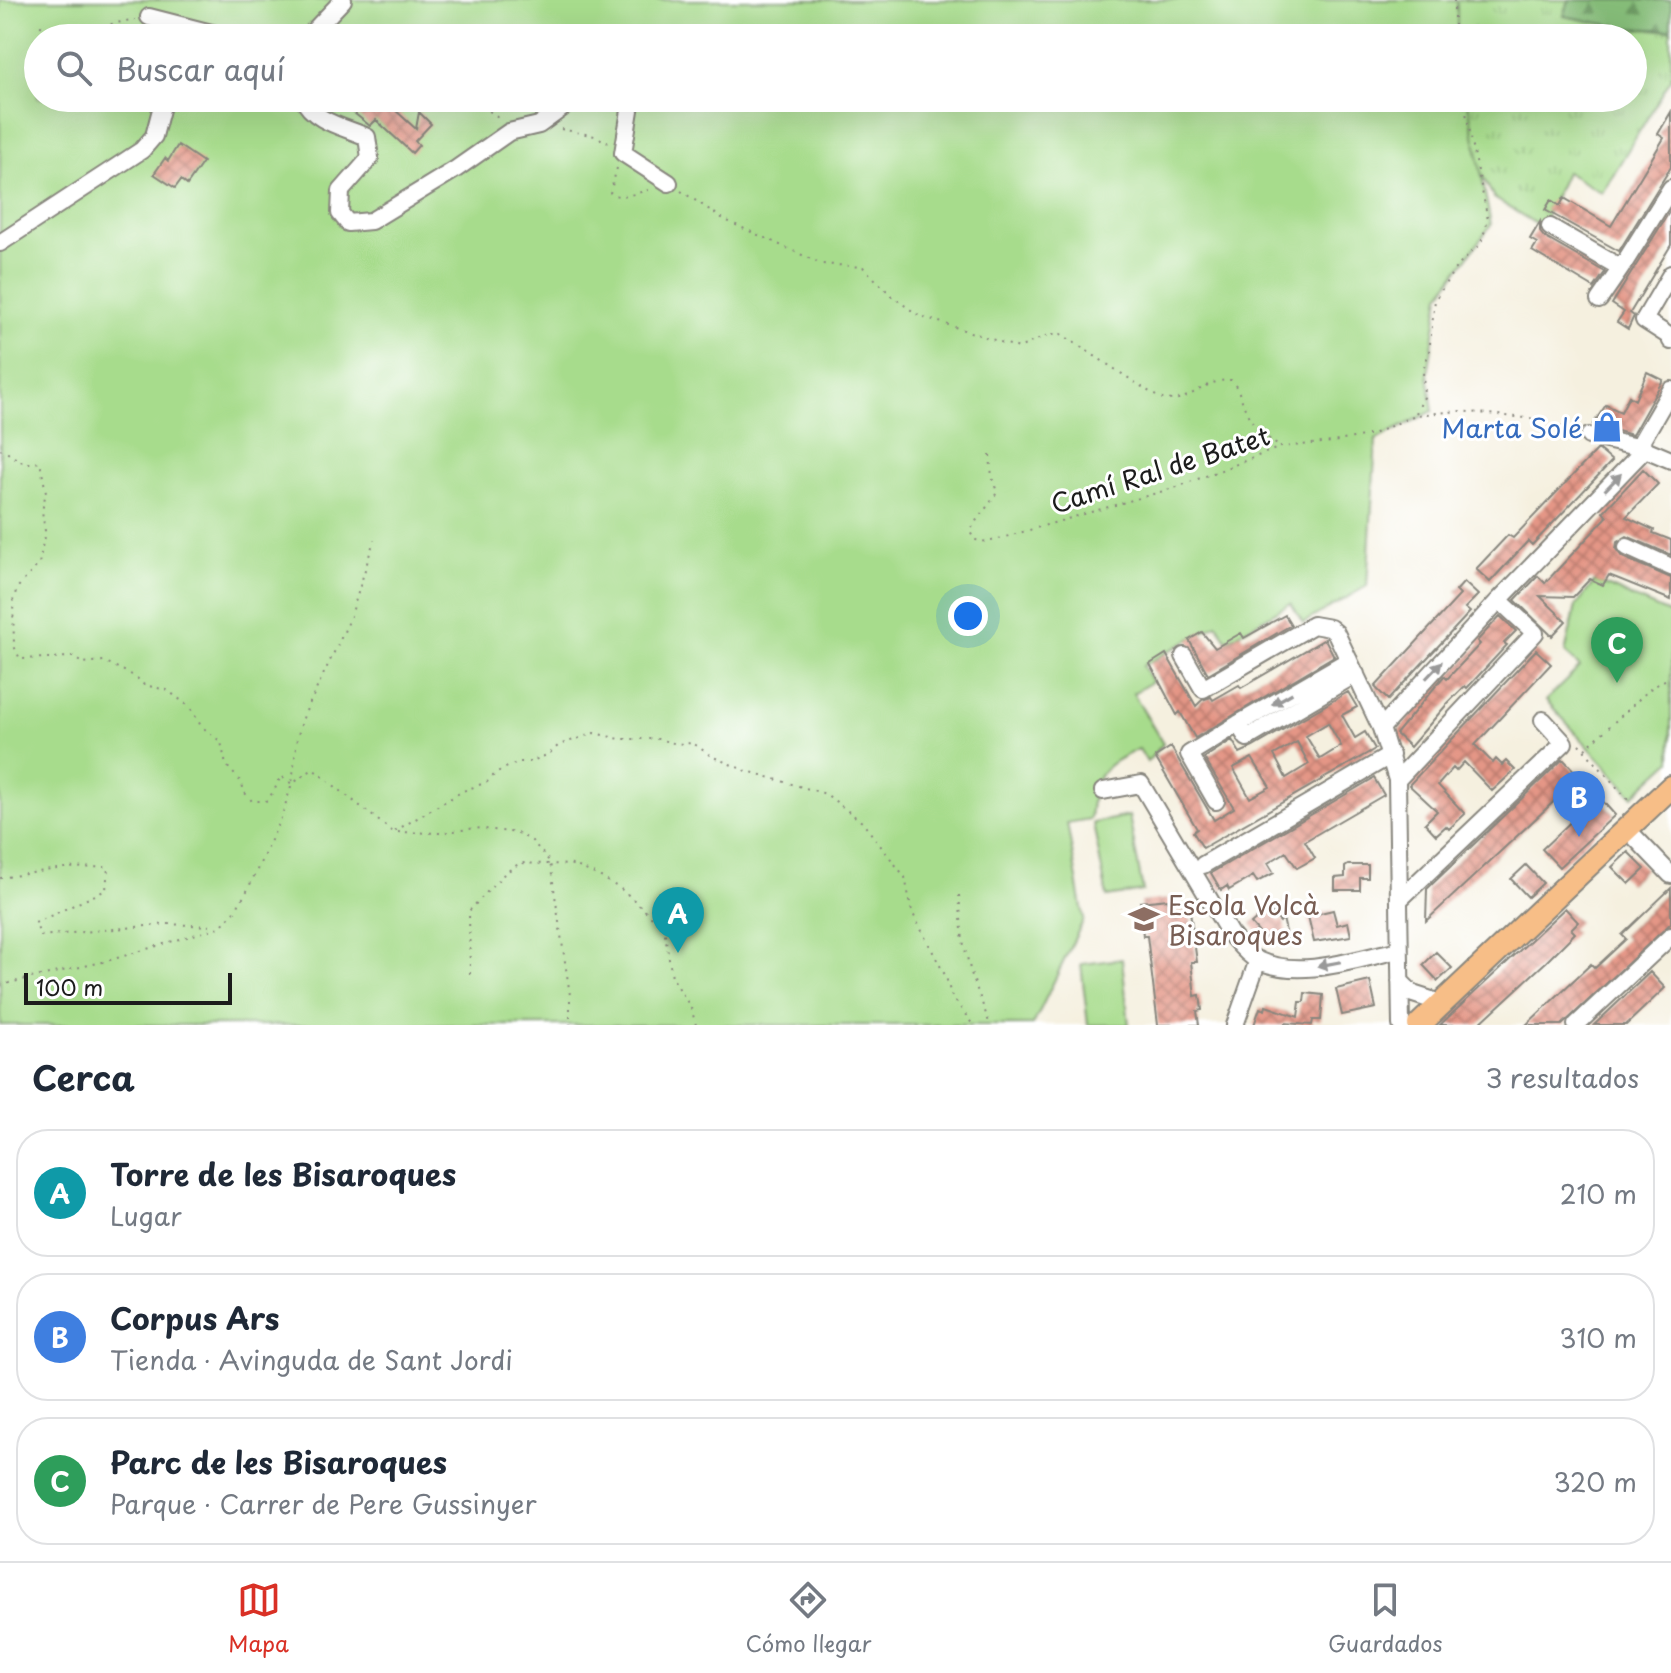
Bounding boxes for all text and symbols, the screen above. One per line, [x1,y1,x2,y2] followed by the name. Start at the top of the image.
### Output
[24,24,1647,112] search box
[52,46,96,90] icon: search
[116,46,285,91] text: Buscar aquí
[1441,408,1583,447] place label: Marta Solé
[1590,410,1624,444] shop icon: Marta Solé
[1045,415,1275,523] street label: Camí Ral de Batet
[1603,473,1622,492] one-way arrow
[948,596,988,636] your location
[1591,617,1643,683] pin: C
[1424,661,1442,680] one-way arrow
[1271,692,1293,706] one-way arrow
[1553,771,1605,837] pin: B
[1168,885,1320,954] place label: Escola Volcà Bisaroques
[652,887,704,953] pin: A
[1127,902,1161,936] school or university icon: Escola Volcà Bisaroques
[1316,959,1341,971] one-way arrow
[24,969,232,1005] scale bar
[36,970,103,1003] text: 100 m
[32,1051,135,1103] text: Cerca
[1485,1058,1639,1097] text: 3 resultados
[110,1151,456,1196] text: Torre de les Bisaroques
[50,1174,70,1213] text: A
[1560,1174,1637,1213] text: 210 m
[110,1196,182,1235] text: Lugar
[110,1295,279,1340] text: Corpus Ars
[51,1318,69,1357] text: B
[1559,1318,1637,1357] text: 310 m
[110,1340,513,1379] text: Tienda · Avinguda de Sant Jordi
[110,1439,447,1484] text: Parc de les Bisaroques
[50,1462,70,1501] text: C
[1553,1462,1637,1501] text: 320 m
[110,1484,537,1523] text: Parque · Carrer de Pere Gussinyer
[228,1578,289,1659] tab: Mapa
[746,1578,871,1659] tab: Cómo llegar
[1328,1578,1443,1659] tab: Guardados

